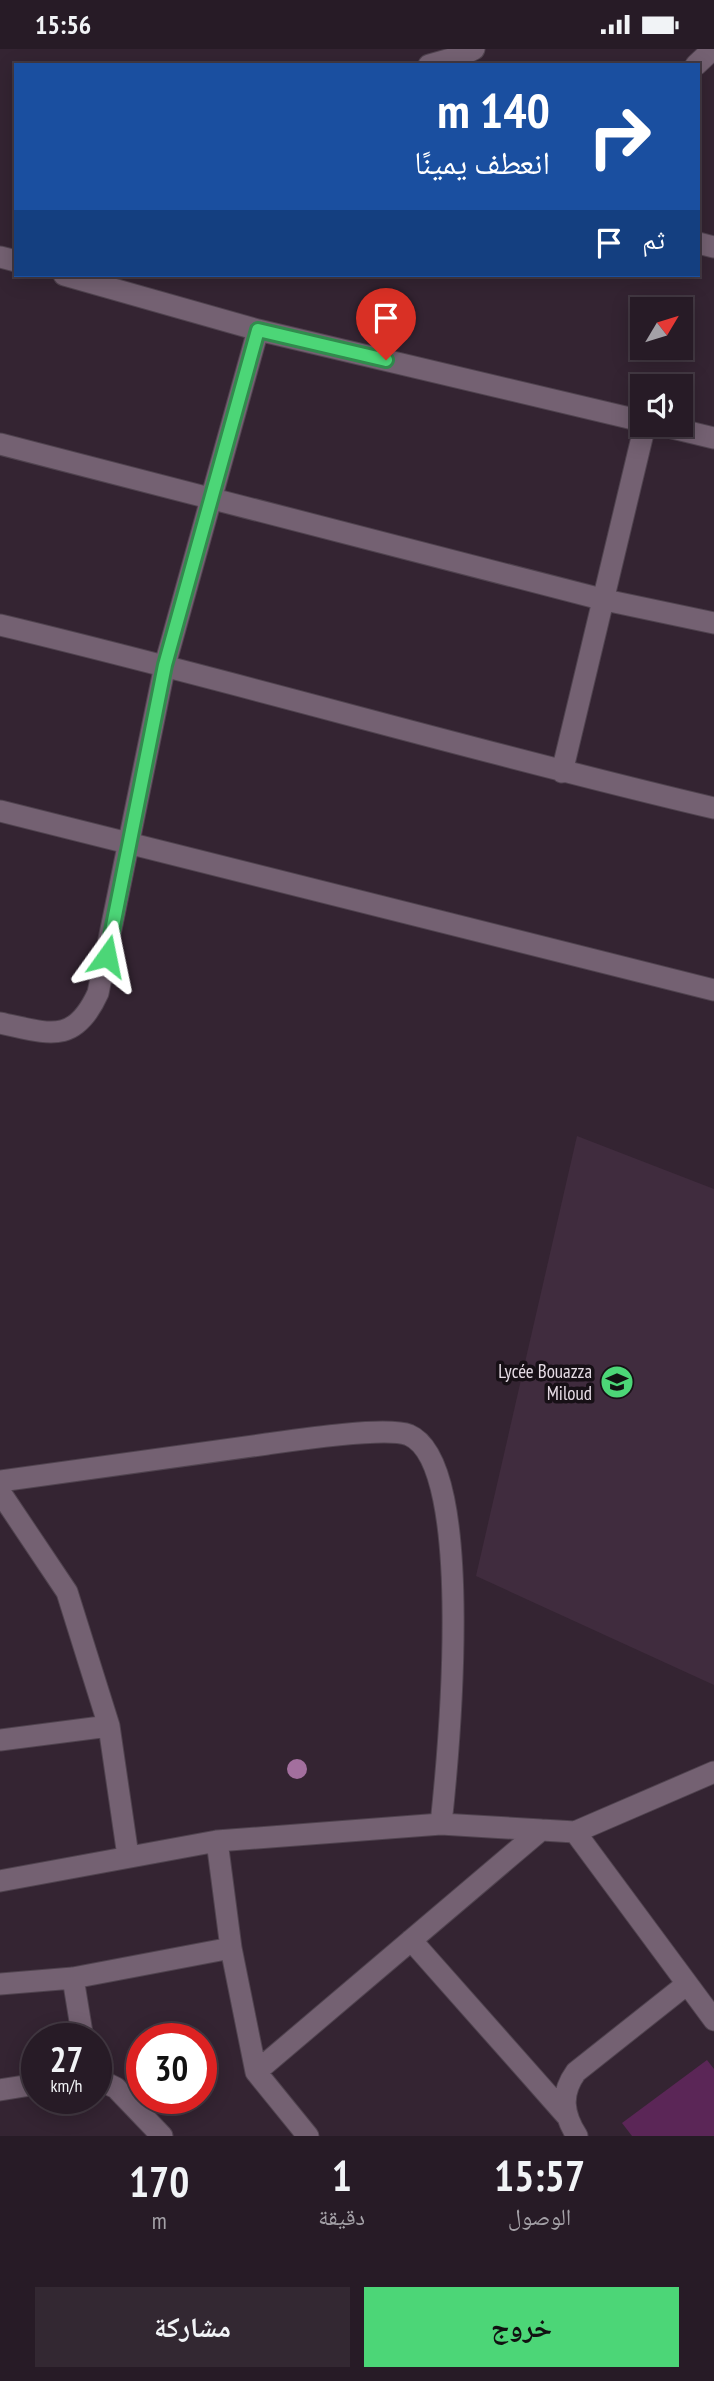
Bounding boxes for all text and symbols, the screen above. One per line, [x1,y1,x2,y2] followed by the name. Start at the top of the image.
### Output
[35,8,91,41] text: 15:56
[437,78,550,142] text: 140 m
[574,91,665,182] icon: right
[414,141,550,183] text: انعطف يمينًا
[642,223,665,256] text: ثم
[590,224,628,262] icon: arrive
[356,288,416,360] pin
[630,297,693,361] north arrow
[630,297,693,437] map controls
[367,299,405,337] icon: arrive
[630,374,693,437] button: sound
[70,919,144,993] position arrow
[498,1359,592,1405] place label: Lycée Bouazza Miloud
[598,1363,636,1401] school or university icon: Lycée Bouazza Miloud
[126,2023,217,2114] speed limit sign: 30
[50,2036,83,2082] text: 27
[51,2074,82,2097] text: km/h
[332,2148,352,2203] text: 1
[494,2148,585,2203] text: 15:57
[129,2154,189,2209] text: 170
[318,2202,365,2231] text: دقيقة
[508,2202,571,2231] text: الوصول
[152,2206,167,2235] text: m
[35,2287,350,2367] button: مشاركة
[364,2287,679,2367] button: خروج

